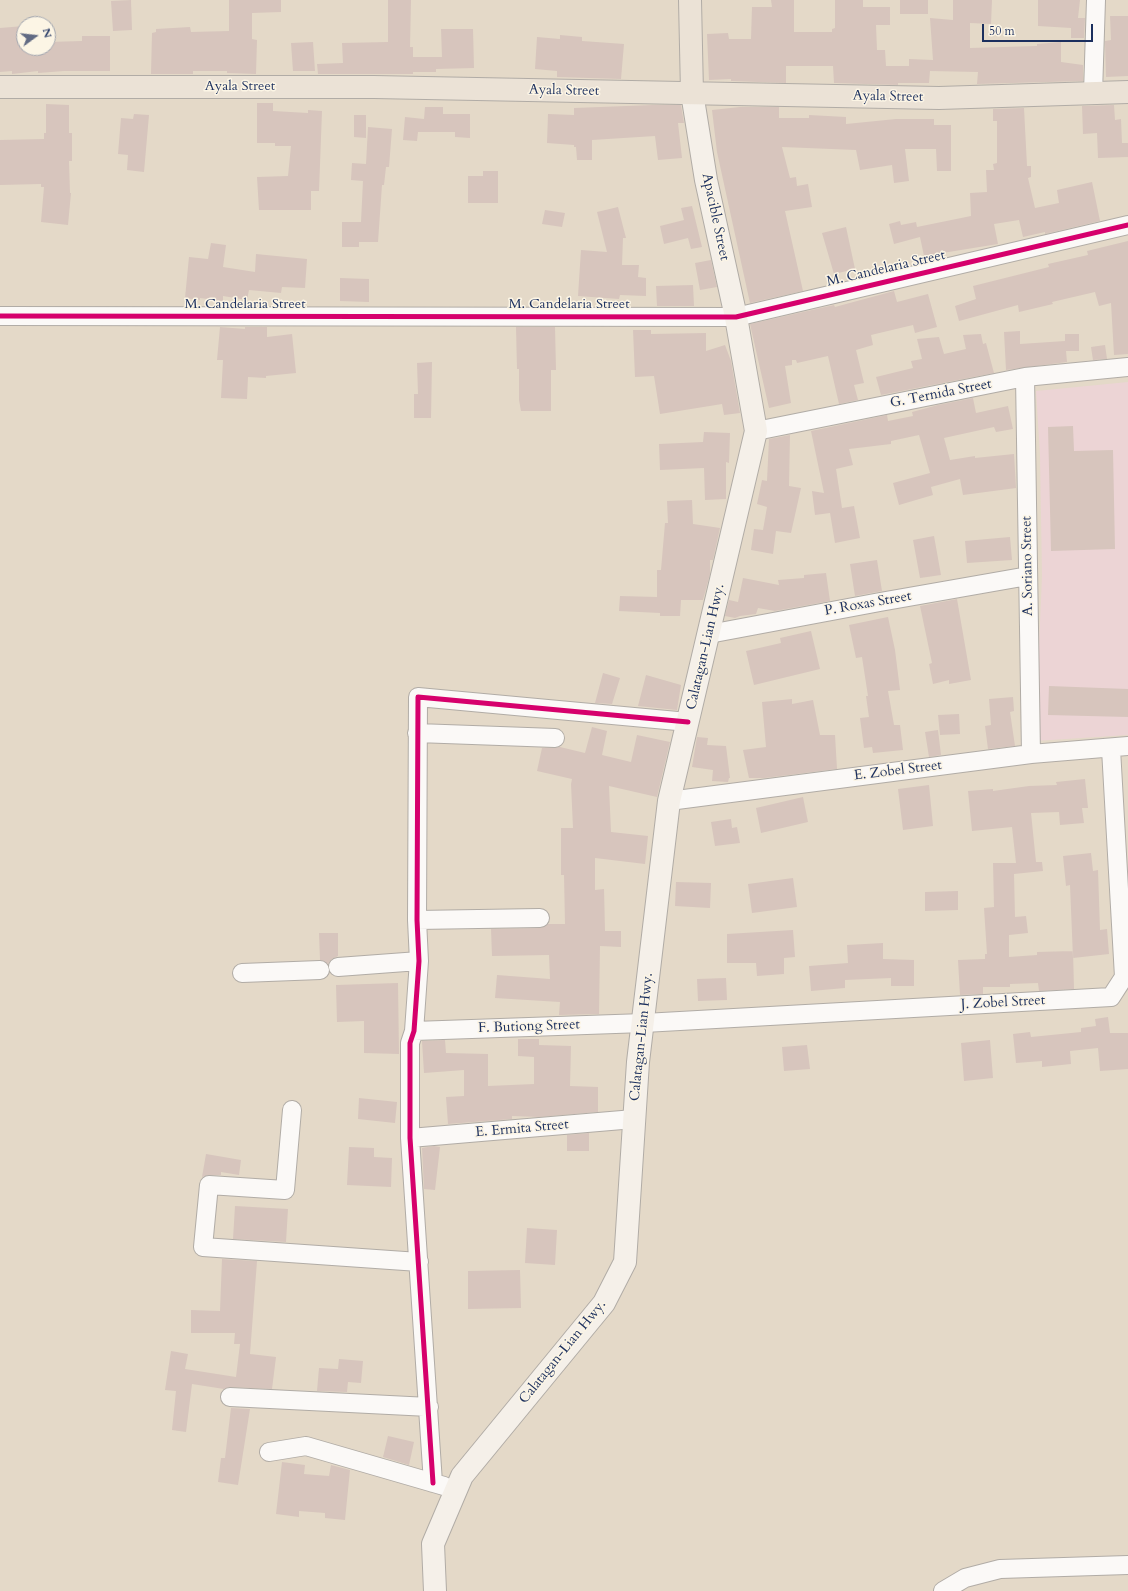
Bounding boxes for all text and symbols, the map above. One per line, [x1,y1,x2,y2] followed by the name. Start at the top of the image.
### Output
[16,16,56,56] north arrow
[984,16,1095,42] scale bar
[989,23,1015,39] text: 50 m
[39,26,56,40] text: N
[205,79,275,95] street label: Ayala Street
[529,82,599,100] street label: Ayala Street
[853,88,923,106] street label: Ayala Street
[698,172,732,262] street label: Apacible Street
[825,247,947,291] street label: M. Candelaria Street
[184,297,306,313] street label: M. Candelaria Street
[508,297,630,313] street label: M. Candelaria Street
[889,376,993,412] street label: G. Ternida Street
[1019,516,1037,616] street label: A. Soriano Street
[683,582,729,712] street label: Calatagan-Lian Hwy.
[823,588,913,620] street label: P. Roxas Street
[853,757,943,785] street label: E. Zobel Street
[627,972,657,1102] street label: Calatagan-Lian Hwy.
[960,992,1046,1014] street label: J. Zobel Street
[478,1017,580,1037] street label: F. Butiong Street
[475,1117,569,1141] street label: E. Ermita Street
[516,1297,610,1407] street label: Calatagan-Lian Hwy.

